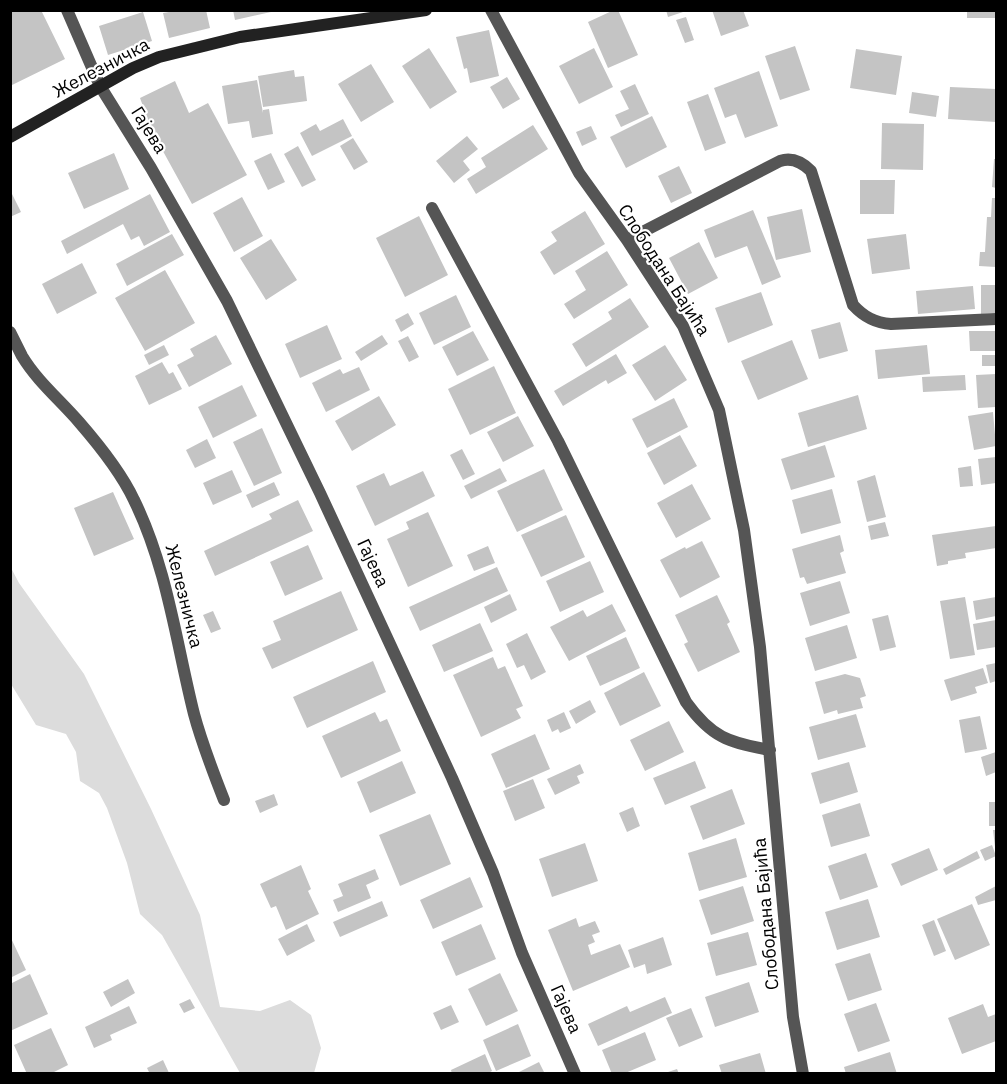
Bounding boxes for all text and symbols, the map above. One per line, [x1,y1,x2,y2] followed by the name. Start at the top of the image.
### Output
[48,32,153,103] street label: Железничка
[126,102,173,158] street label: Гајева
[613,200,716,340] street label: Слободана Бајића
[352,535,395,591] street label: Гајева
[160,542,209,651] street label: Железничка
[747,837,784,991] street label: Слободана Бајића
[546,981,587,1037] street label: Гајева

